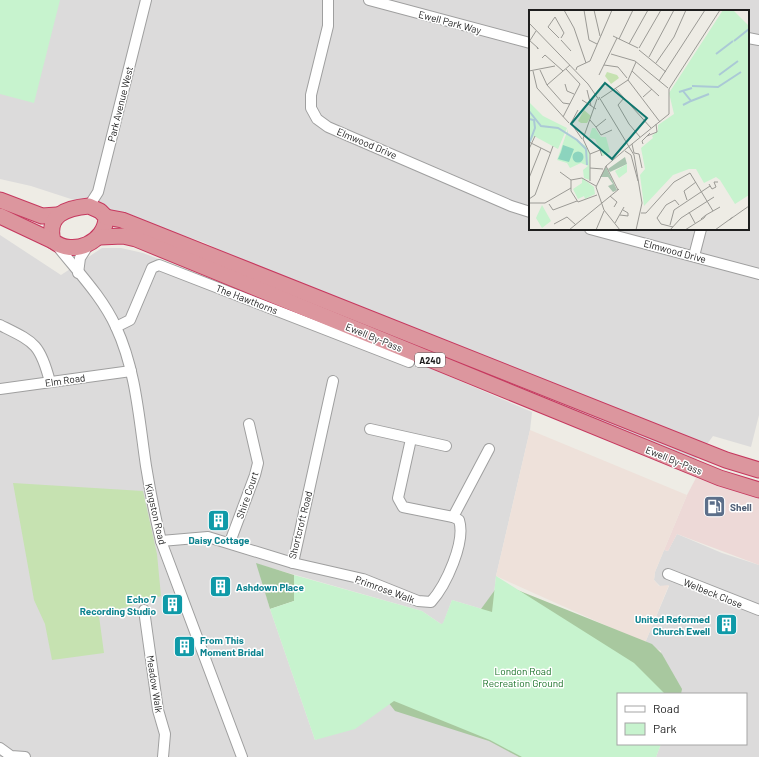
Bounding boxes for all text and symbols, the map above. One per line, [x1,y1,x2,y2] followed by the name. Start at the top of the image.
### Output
[417,8,483,36] street label: Ewell Park Way
[529,10,749,230] inset map
[105,65,135,143] street label: Park Avenue West
[335,125,399,161] street label: Elmwood Drive
[642,237,708,265] street label: Elmwood Drive
[214,282,280,316] street label: The Hawthorns
[344,320,404,354] street label: Ewell By-Pass
[415,353,445,367] road number: A240
[44,371,86,389] street label: Elm Road
[644,443,704,477] street label: Ewell By-Pass
[233,470,261,520] street label: Shire Court
[143,482,169,546] street label: Kingston Road
[286,490,314,560] street label: Shortcroft Road
[701,494,727,520] fuel station icon: Shell
[730,501,752,513] place label: Shell
[206,507,232,533] building icon: Daisy Cottage
[188,534,250,546] place label: Daisy Cottage
[354,573,416,605] street label: Primrose Walk
[207,574,233,600] building icon: Ashdown Place
[682,576,744,610] street label: Welbeck Close
[236,581,304,593] place label: Ashdown Place
[159,592,185,618] building icon: Echo 7 Recording Studio
[80,593,156,617] place label: Echo 7 Recording Studio
[713,612,739,638] building icon: United Reformed Church Ewell
[635,613,710,637] place label: United Reformed Church Ewell
[171,633,197,659] building icon: From This Moment Bridal
[200,634,264,658] place label: From This Moment Bridal
[145,654,165,714] street label: Meadow Walk
[483,665,563,689] park label: London Road Recreation Ground
[617,693,747,745] legend
[653,701,680,715] text: Road
[653,721,677,735] text: Park

